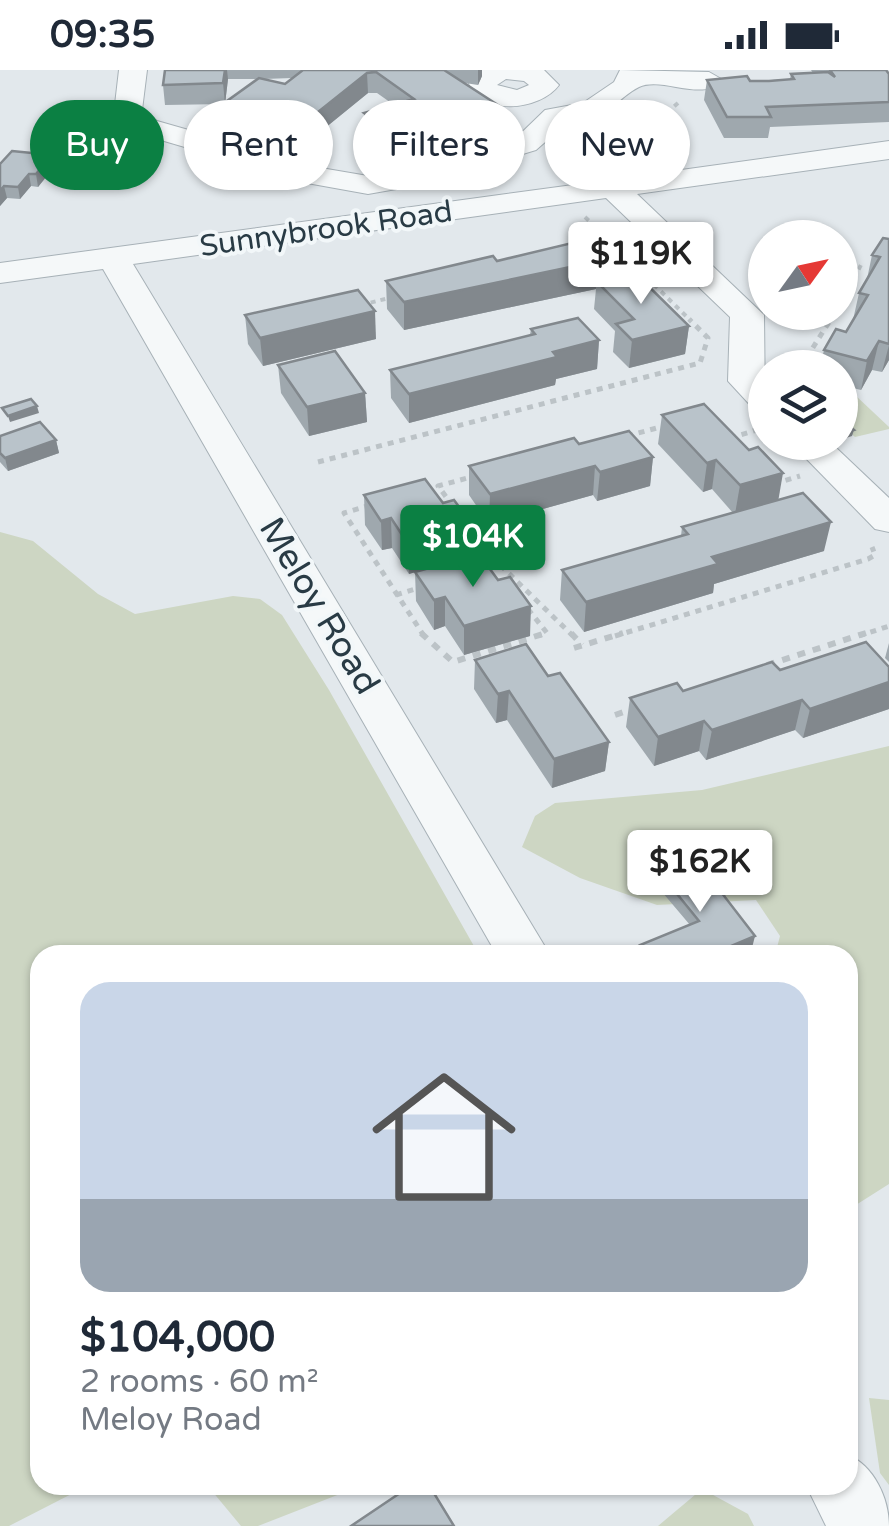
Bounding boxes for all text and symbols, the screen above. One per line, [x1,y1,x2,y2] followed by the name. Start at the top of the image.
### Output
[50,12,155,58] text: 09:35
[30,100,164,190] chip: Buy
[184,100,333,190] chip: Rent
[353,100,525,190] chip: Filters
[545,100,690,190] chip: New
[197,193,455,265] street label: Sunnybrook Road
[748,220,858,330] north arrow
[748,220,858,460] map controls
[571,222,711,307] pin: $119K
[590,235,692,273] text: $119K
[748,350,858,460] button: layers
[403,505,543,590] pin: $104K
[250,510,388,702] street label: Meloy Road
[422,518,524,556] text: $104K
[630,830,770,915] pin: $162K
[649,843,751,881] text: $162K
[354,1047,534,1227] icon: home
[80,1312,275,1363] text: $104,000
[80,1363,319,1401] text: 2 rooms · 60 m²
[80,1401,262,1439] text: Meloy Road

